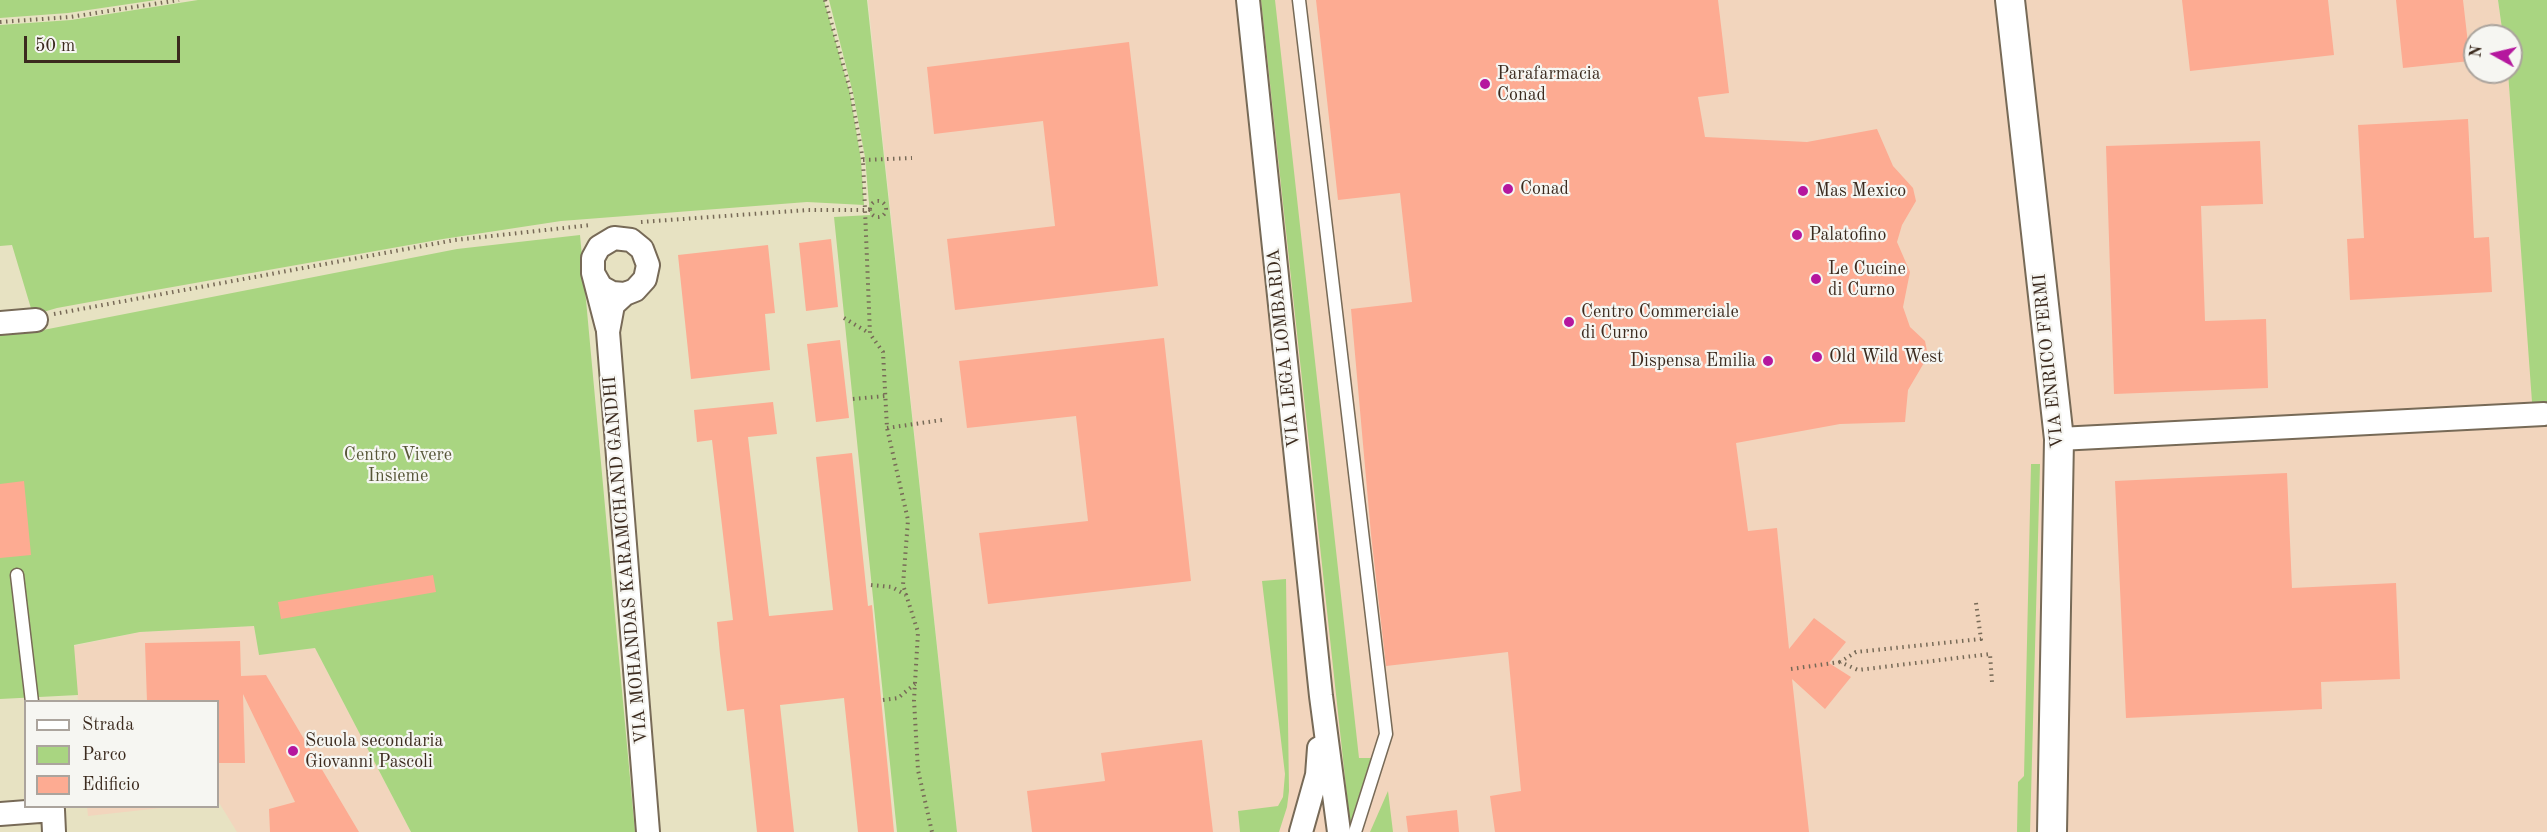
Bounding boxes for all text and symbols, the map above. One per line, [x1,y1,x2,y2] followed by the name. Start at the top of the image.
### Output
[27,24,183,62] scale bar
[2463,24,2523,84] north arrow
[35,37,75,55] text: 50 m
[2468,45,2486,59] text: N
[1497,63,1601,106] place label: Parafarmacia Conad
[1478,77,1492,91] marker: Parafarmacia Conad
[1520,178,1569,200] place label: Conad
[1815,180,1906,202] place label: Mas Mexico
[1501,182,1515,196] marker: Conad
[1796,184,1810,198] marker: Mas Mexico
[1809,224,1887,246] place label: Palatofino
[1790,228,1804,242] marker: Palatofino
[1263,247,1305,449] street label: VIA LEGA LOMBARDA
[1828,258,1906,300] place label: Le Cucine di Curno
[1809,272,1823,286] marker: Le Cucine di Curno
[2029,273,2069,449] street label: VIA ENRICO FERMI
[1581,301,1739,344] place label: Centro Commerciale di Curno
[1562,315,1576,329] marker: Centro Commerciale di Curno
[1829,346,1943,368] place label: Old Wild West
[1630,350,1756,372] place label: Dispensa Emilia
[1810,350,1824,364] marker: Old Wild West
[1761,354,1775,368] marker: Dispensa Emilia
[599,375,653,745] street label: VIA MOHANDAS KARAMCHAND GANDHI
[344,444,452,486] park label: Centro Vivere Insieme
[24,700,219,808] legend
[82,716,134,734] text: Strada
[305,730,443,772] place label: Scuola secondaria Giovanni Pascoli
[286,744,300,758] marker: Scuola secondaria Giovanni Pascoli
[82,746,127,764] text: Parco
[82,776,140,794] text: Edificio

